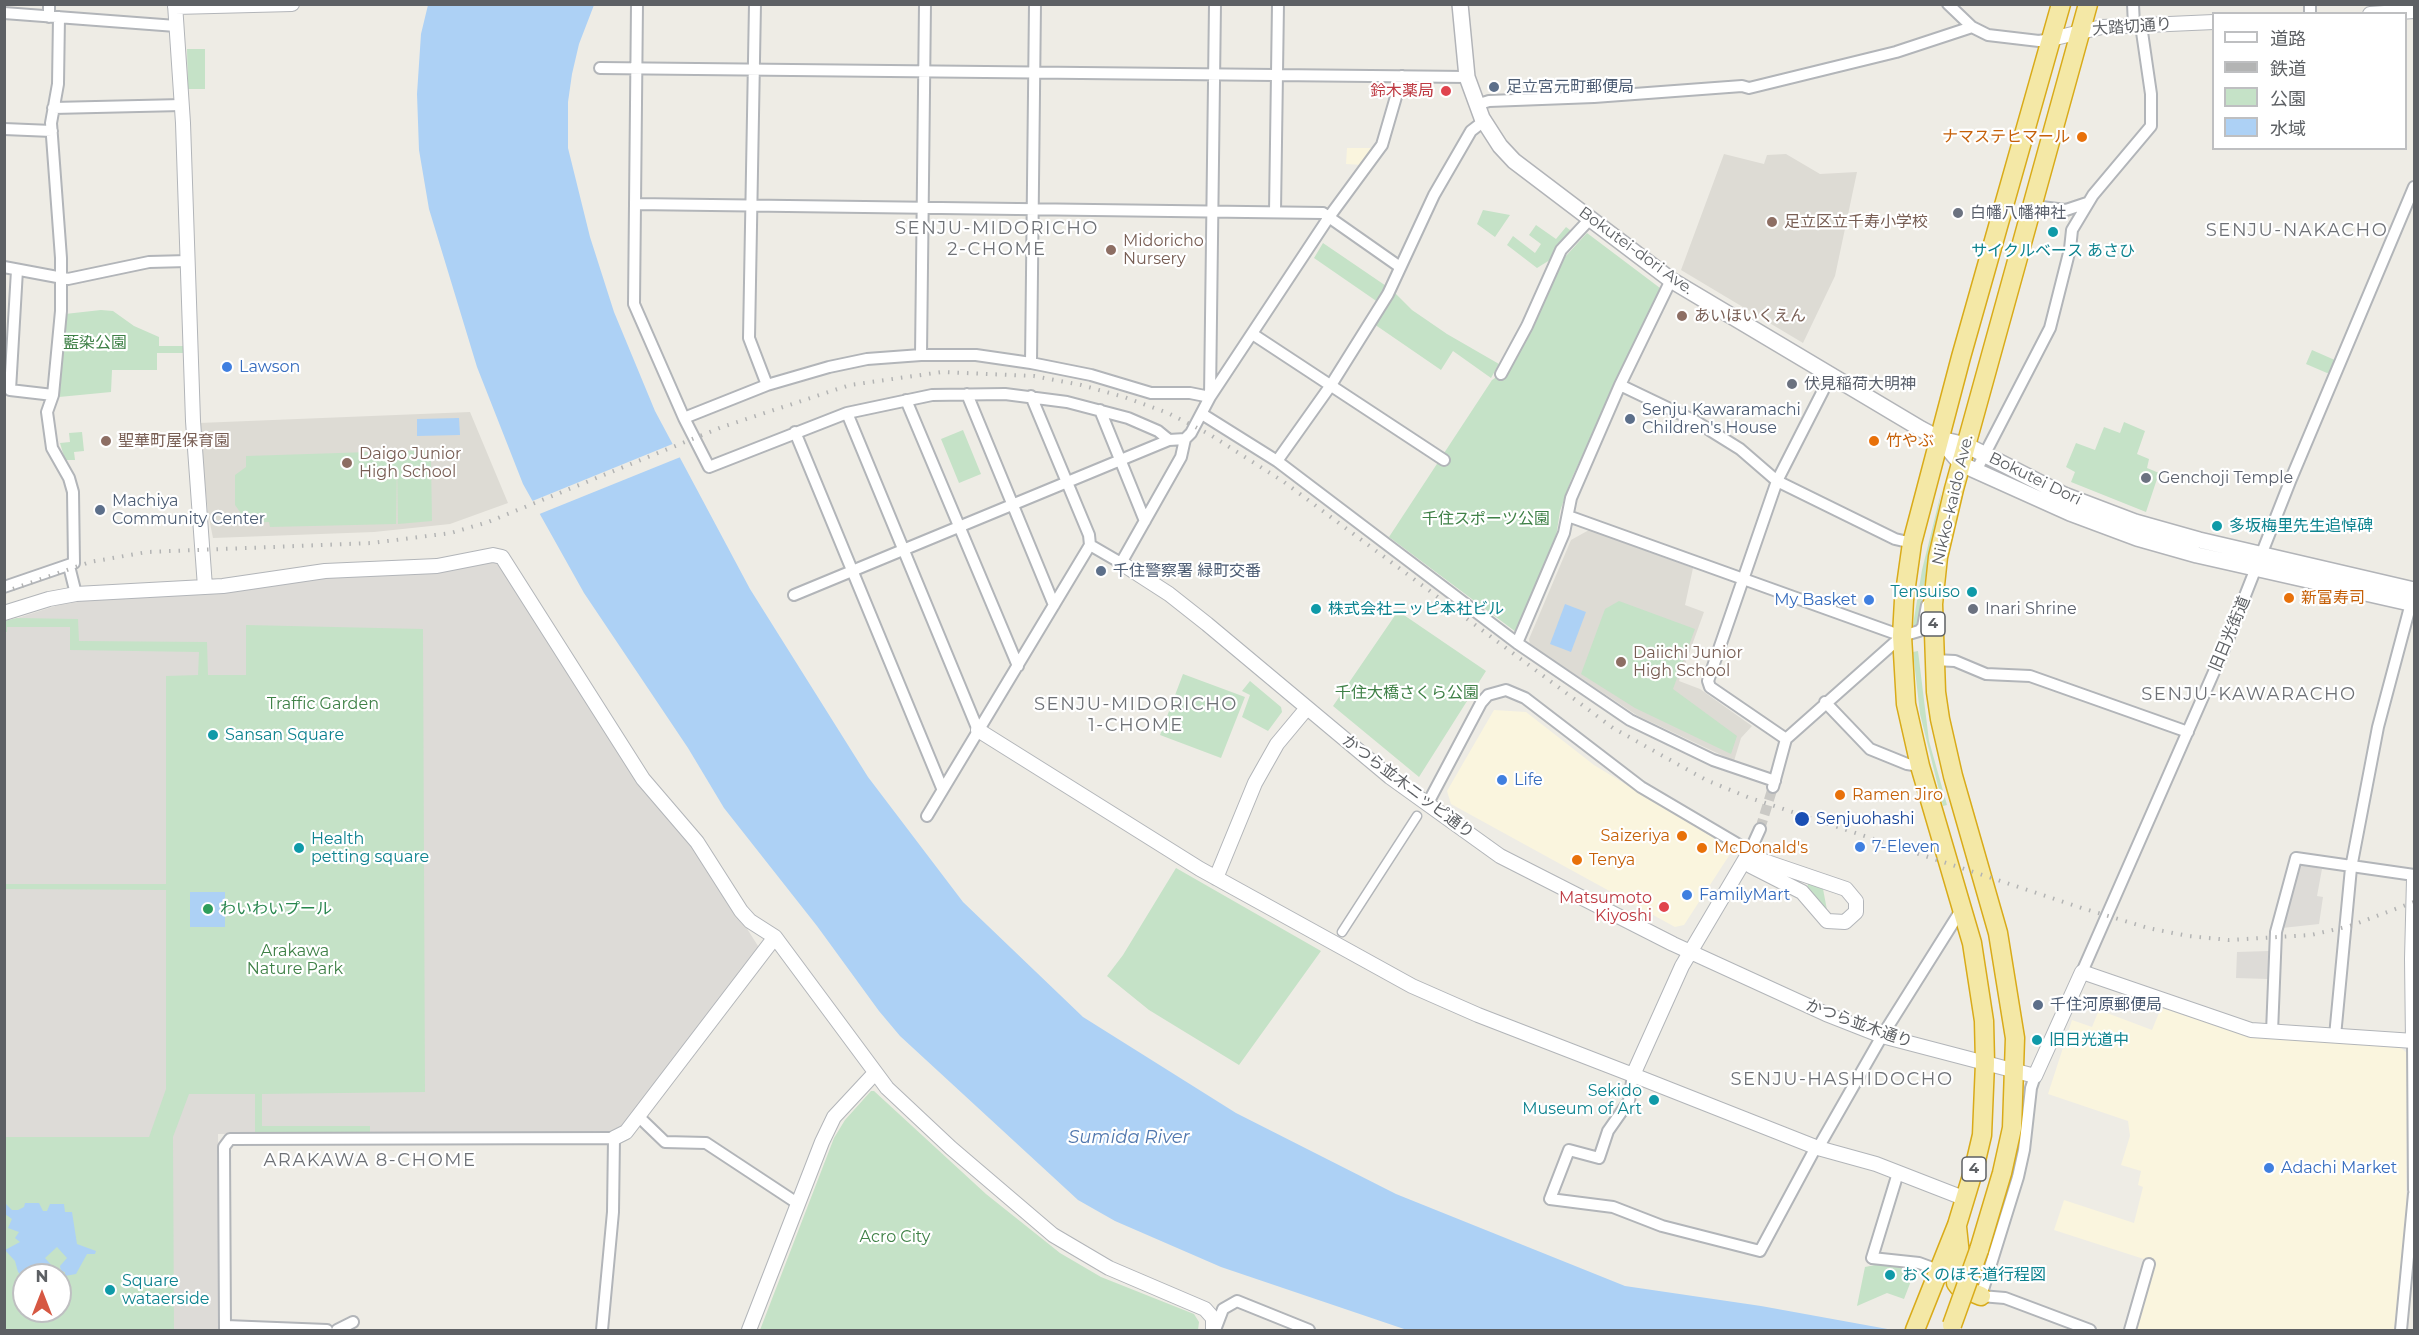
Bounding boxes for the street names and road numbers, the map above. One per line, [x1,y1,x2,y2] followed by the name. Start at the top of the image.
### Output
[2091,15,2173,39] street label: 大踏切通り
[1575,203,1697,299] street label: Bokutei-dori Ave.
[1929,433,1977,567] street label: Nikko-kaido Ave.
[1986,448,2084,510] street label: Bokutei Dori
[2206,593,2254,675] street label: 旧日光街道
[1921,612,1945,636] road number: 4
[1338,731,1478,843] street label: かつら並木ニッピ通り
[1803,996,1915,1052] street label: かつら並木通り
[1962,1157,1986,1181] road number: 4

